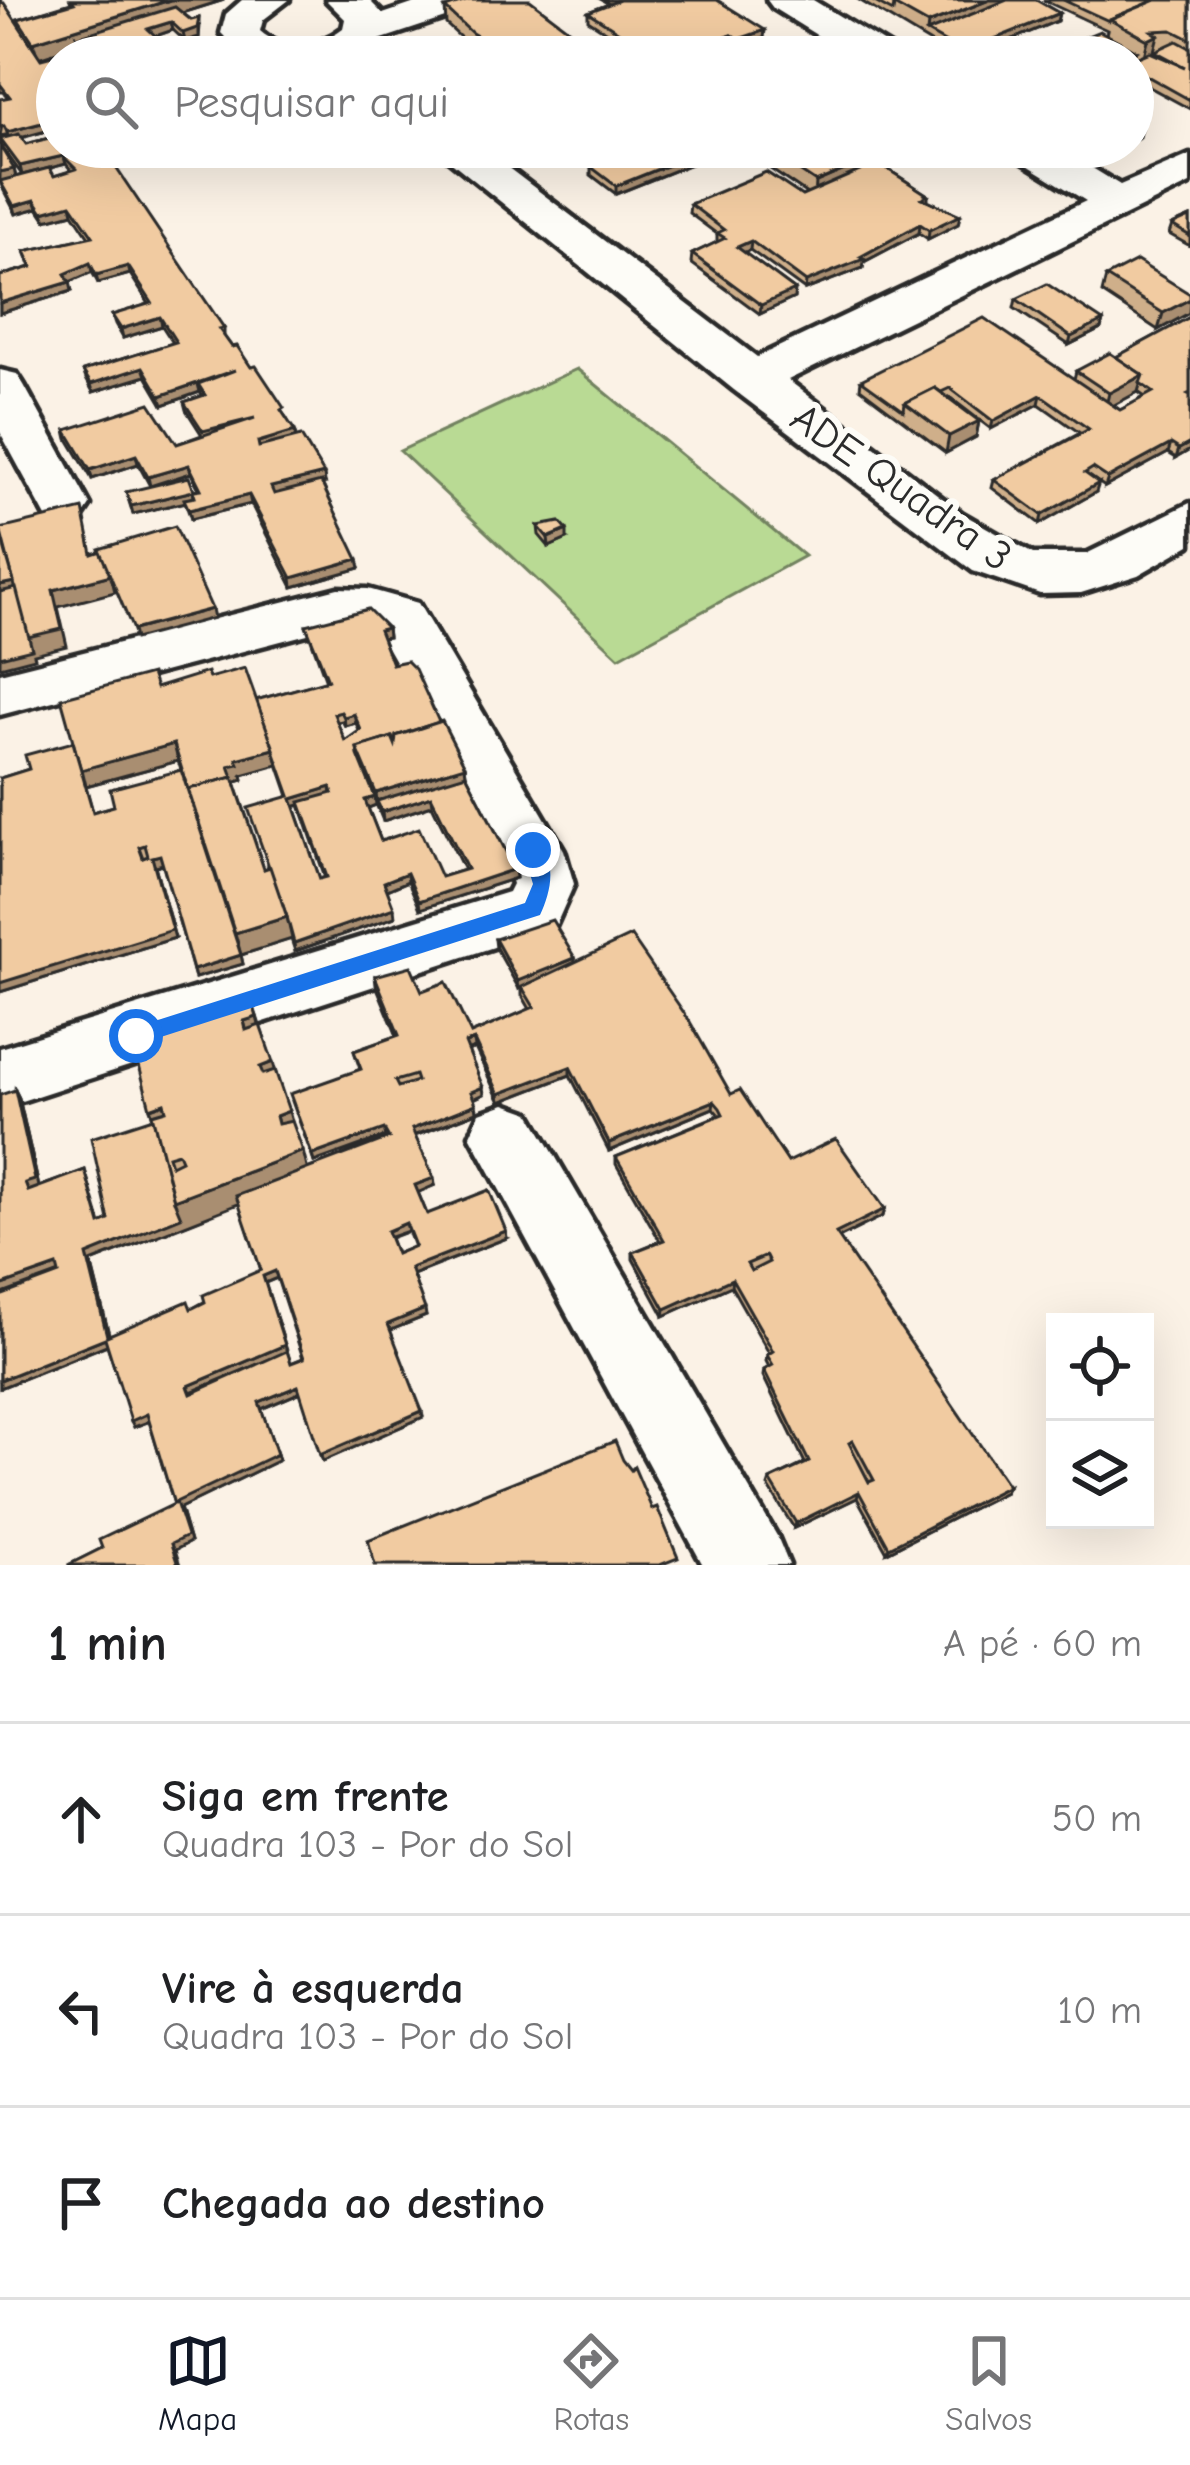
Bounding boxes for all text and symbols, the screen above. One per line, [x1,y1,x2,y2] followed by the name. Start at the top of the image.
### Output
[36,36,1154,168] search box
[78,69,144,135] icon: search
[174,76,449,128] text: Pesquisar aqui
[781,393,1021,581] street label: ADE Quadra 3
[506,823,560,877] route end
[109,1009,163,1063] route start
[1046,1313,1154,1529] map controls
[1046,1313,1154,1421] button: locate
[1046,1421,1154,1529] button: layers
[48,1614,167,1673] text: 1 min
[943,1621,1142,1666] text: A pé · 60 m
[162,1770,449,1822] text: Siga em frente
[48,1786,114,1852] icon: ahead
[1052,1796,1142,1841] text: 50 m
[162,1822,573,1867] text: Quadra 103 - Por do Sol
[162,1962,464,2014] text: Vire à esquerda
[48,1978,114,2044] icon: left
[1058,1988,1142,2033] text: 10 m
[162,2014,573,2059] text: Quadra 103 - Por do Sol
[48,2170,114,2236] icon: arrive
[162,2177,545,2229] text: Chegada ao destino
[158,2328,237,2438] tab: Mapa
[553,2328,629,2438] tab: Rotas
[945,2328,1032,2438] tab: Salvos

